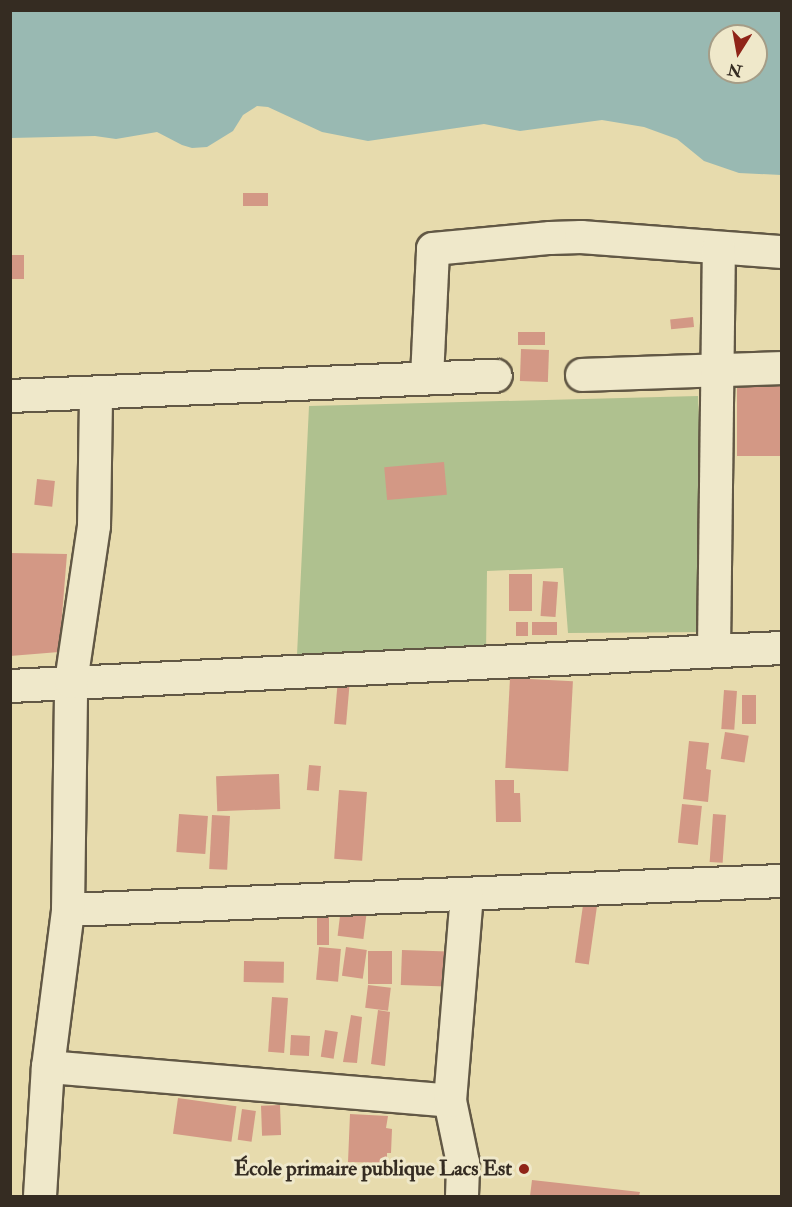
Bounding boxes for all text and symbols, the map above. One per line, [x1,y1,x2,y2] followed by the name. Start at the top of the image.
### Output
[708,24,768,84] north arrow
[726,59,744,81] text: N
[234,1156,512,1182] place label: École primaire publique Lacs Est
[517,1162,531,1176] marker: École primaire publique Lacs Est

